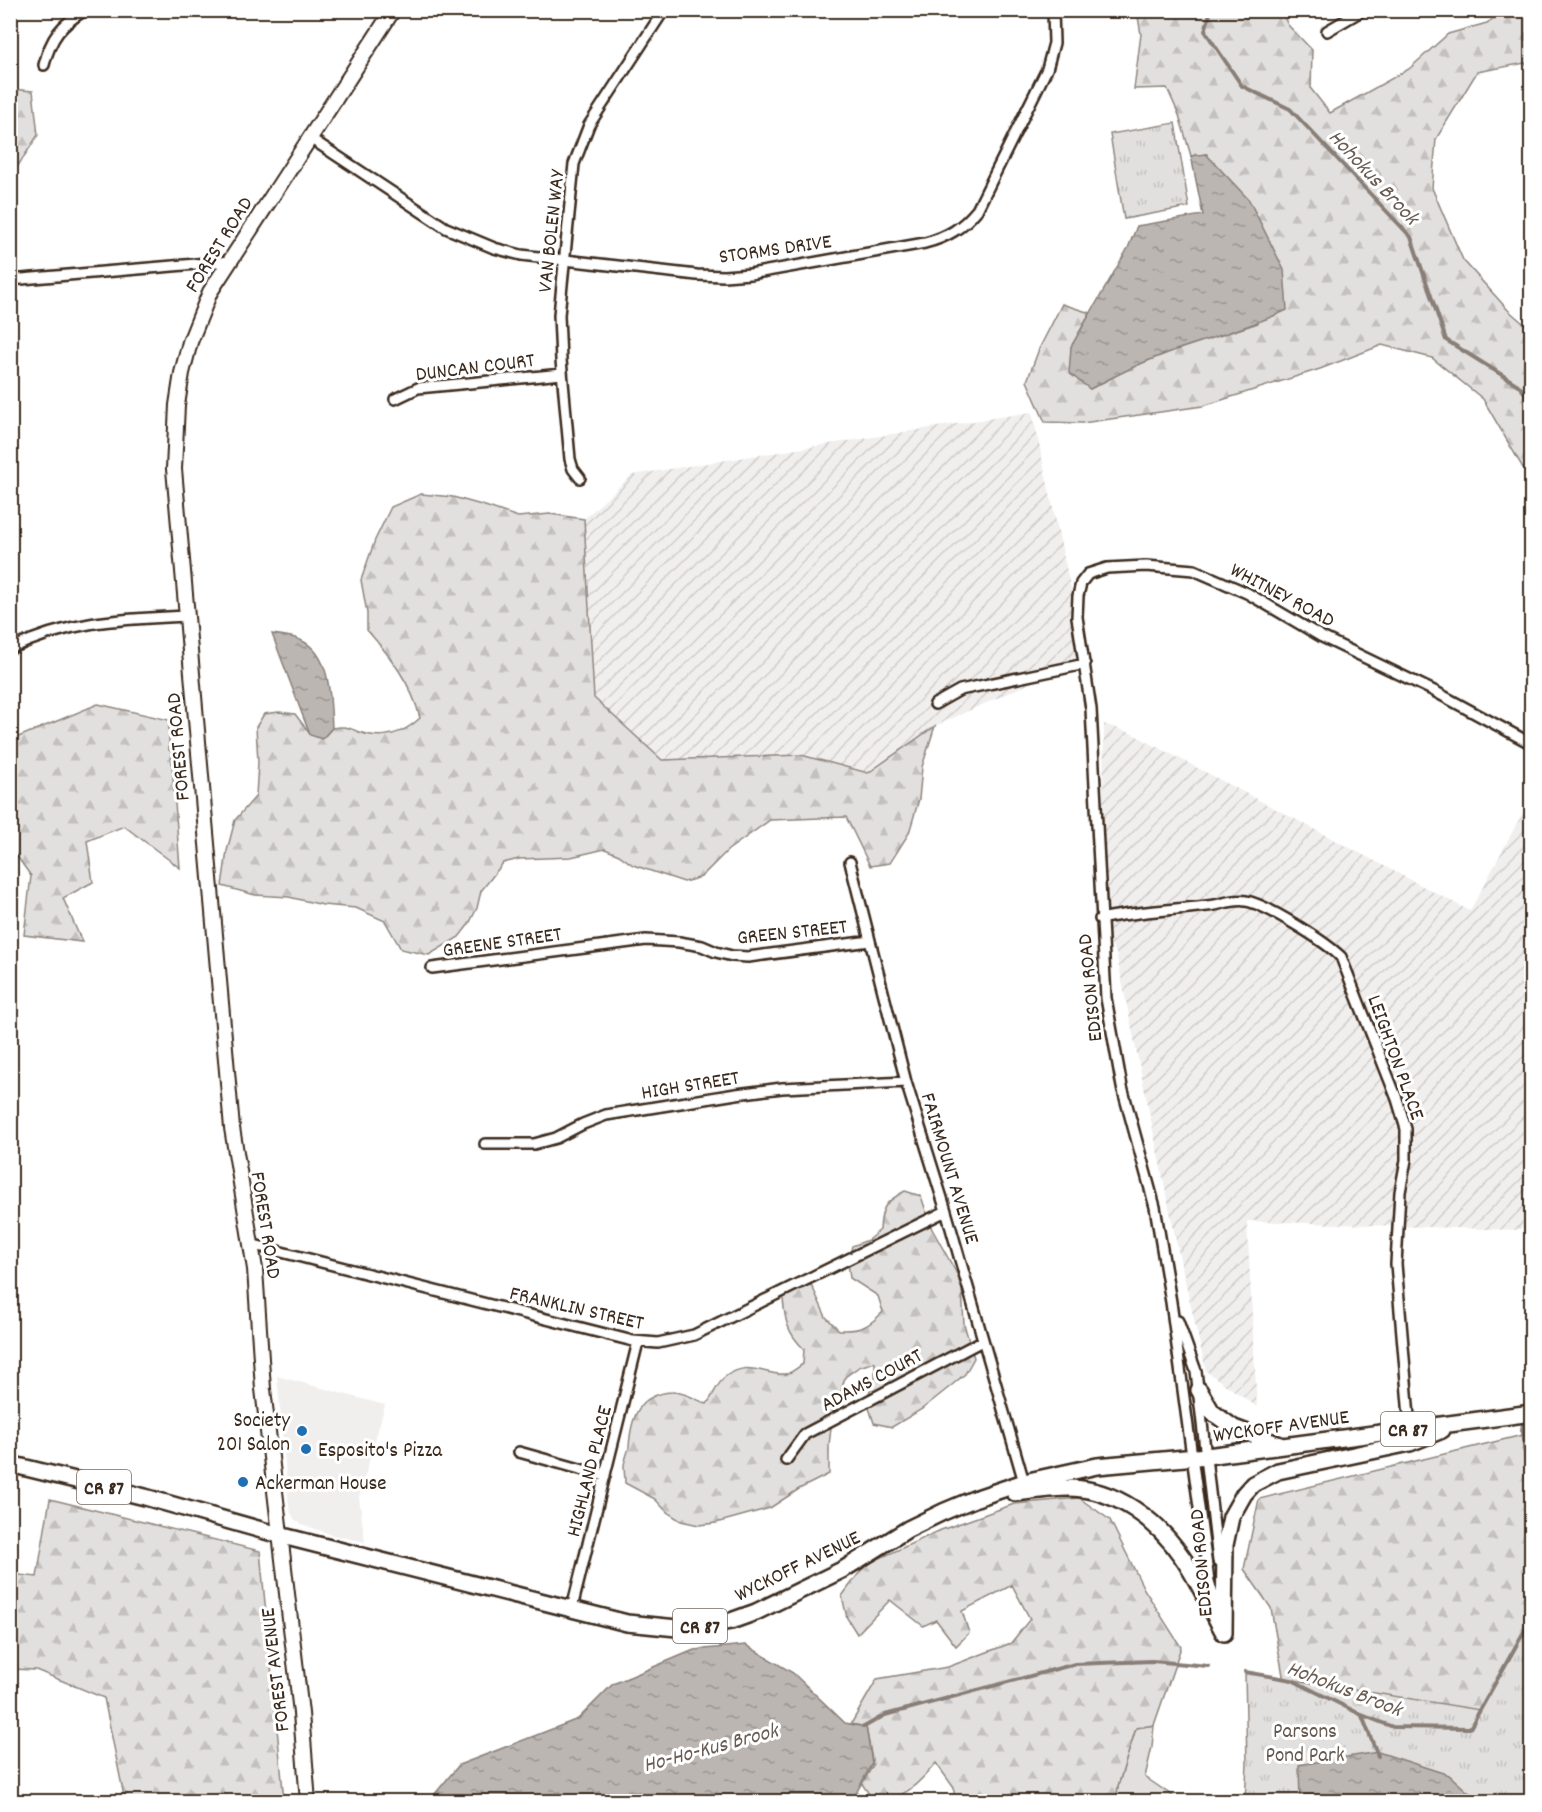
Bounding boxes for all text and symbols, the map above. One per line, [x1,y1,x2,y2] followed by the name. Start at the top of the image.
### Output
[1320,124,1426,235] water label: Hohokus Brook
[532,167,574,294] street label: VAN BOLEN WAY
[179,192,262,299] street label: FOREST ROAD
[717,228,834,274] street label: STORMS DRIVE
[414,347,537,391] street label: DUNCAN COURT
[1224,556,1339,637] street label: WHITNEY ROAD
[160,691,200,802] street label: FOREST ROAD
[736,913,849,955] street label: GREEN STREET
[441,921,564,967] street label: GREENE STREET
[1071,932,1113,1043] street label: EDISON ROAD
[1358,991,1431,1125] street label: LEIGHTON PLACE
[639,1064,742,1110] street label: HIGH STREET
[911,1090,986,1249] street label: FAIRMOUNT AVENUE
[241,1170,287,1281] street label: FOREST ROAD
[506,1280,647,1340] street label: FRANKLIN STREET
[816,1342,929,1421] street label: ADAMS COURT
[560,1403,622,1540] street label: HIGHLAND PLACE
[1212,1404,1352,1452] street label: WYCKOFF AVENUE
[217,1407,290,1461] place label: Society 201 Salon
[1381,1412,1435,1446] road number: CR 87
[295,1424,309,1438] marker: Society 201 Salon
[318,1437,443,1467] place label: Esposito's Pizza
[299,1442,313,1456] marker: Esposito's Pizza
[77,1470,131,1504] road number: CR 87
[255,1470,387,1500] place label: Ackerman House
[236,1475,250,1489] marker: Ackerman House
[1183,1507,1223,1618] street label: EDISON ROAD
[730,1524,867,1611] street label: WYCKOFF AVENUE
[254,1605,299,1733] street label: FOREST AVENUE
[673,1609,727,1643] road number: CR 87
[1282,1654,1408,1727] water label: Hohokus Brook
[640,1716,784,1782] water label: Ho-Ho-Kus Brook
[1265,1718,1345,1772] park label: Parsons Pond Park

